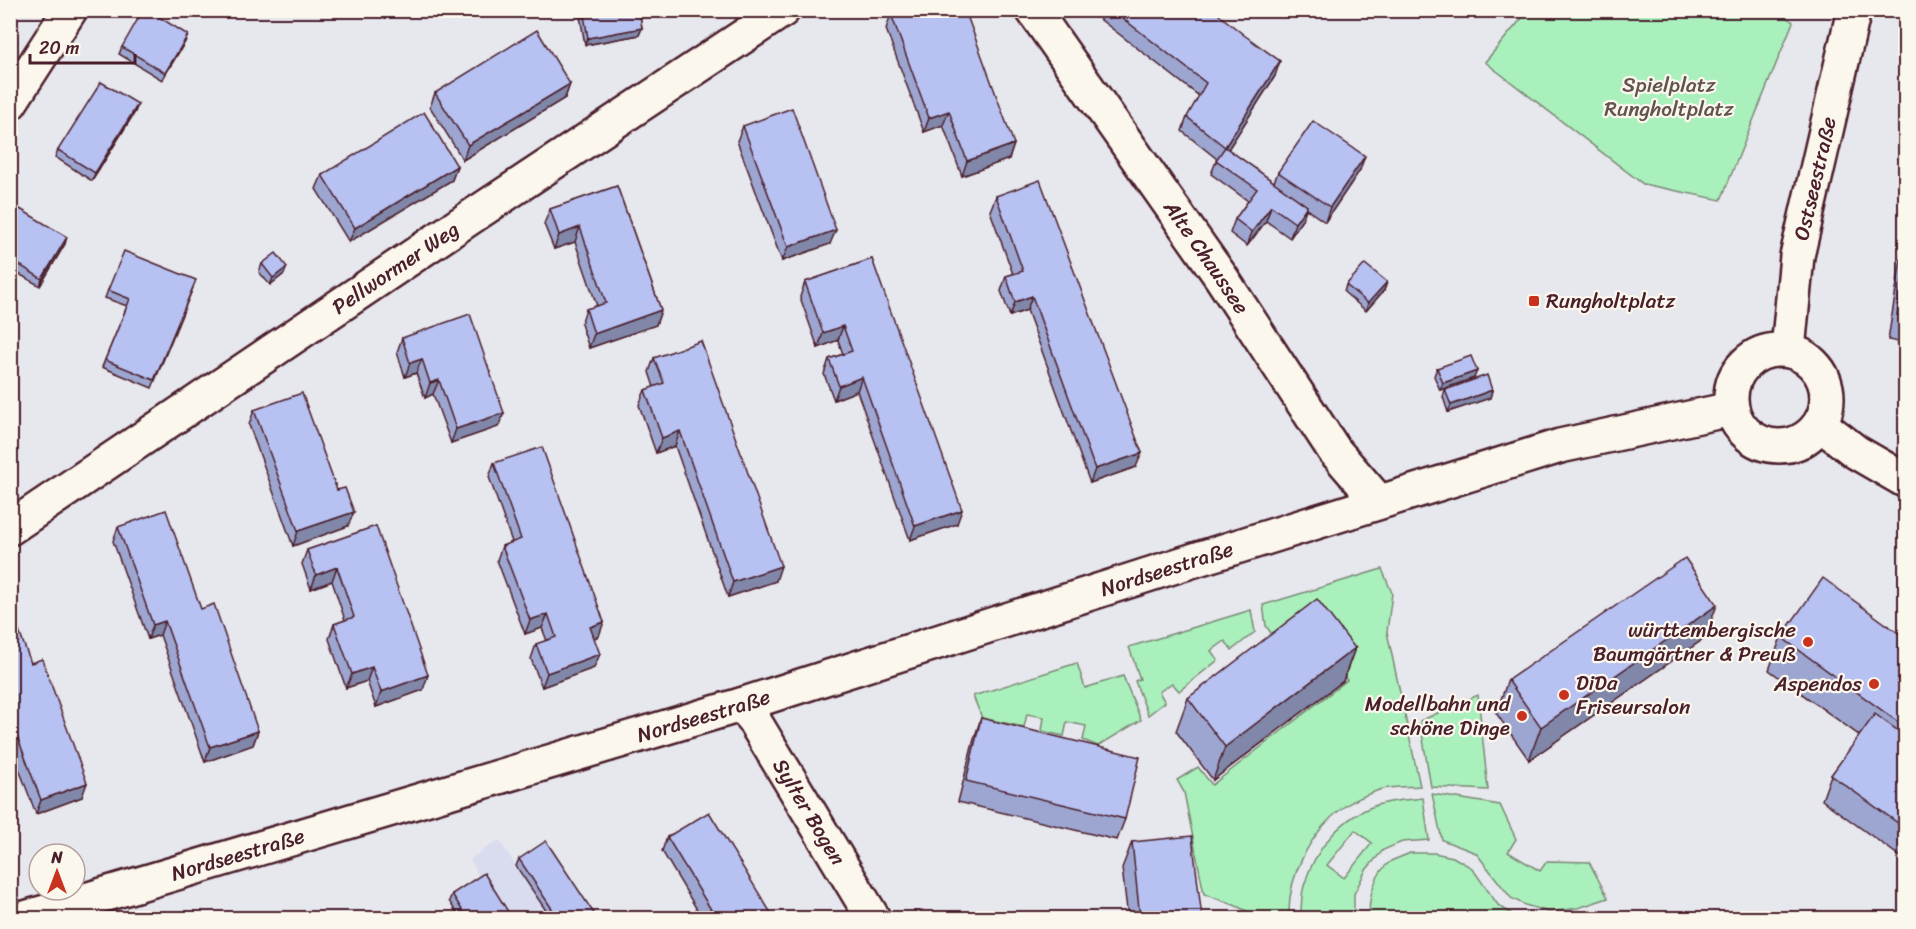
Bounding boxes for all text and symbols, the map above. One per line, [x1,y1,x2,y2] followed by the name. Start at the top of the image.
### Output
[30,27,135,65] scale bar
[39,32,79,64] text: 20 m
[1604,66,1734,128] park label: Spielplatz Rungholtplatz
[1782,113,1848,244] street label: Ostseestraße
[1153,191,1260,322] street label: Alte Chaussee
[324,211,467,325] street label: Pellwormer Weg
[1546,282,1676,320] place label: Rungholtplatz
[1527,294,1541,308] marker: Rungholtplatz
[1095,530,1238,608] street label: Nordseestraße
[1593,611,1796,673] place label: württembergische Baumgärtner & Preuß
[1801,635,1815,649] marker: württembergische Baumgärtner & Preuß
[1576,664,1690,726] place label: DiDa Friseursalon
[1773,665,1862,703] place label: Aspendos
[1867,677,1881,691] marker: Aspendos
[632,678,775,754] street label: Nordseestraße
[1365,685,1512,747] place label: Modellbahn und schöne Dinge
[1557,688,1571,702] marker: DiDa Friseursalon
[1515,709,1529,723] marker: Modellbahn und schöne Dinge
[762,751,856,873] street label: Sylter Bogen
[166,817,309,893] street label: Nordseestraße
[27,842,87,902] north arrow
[50,843,63,872] text: N

